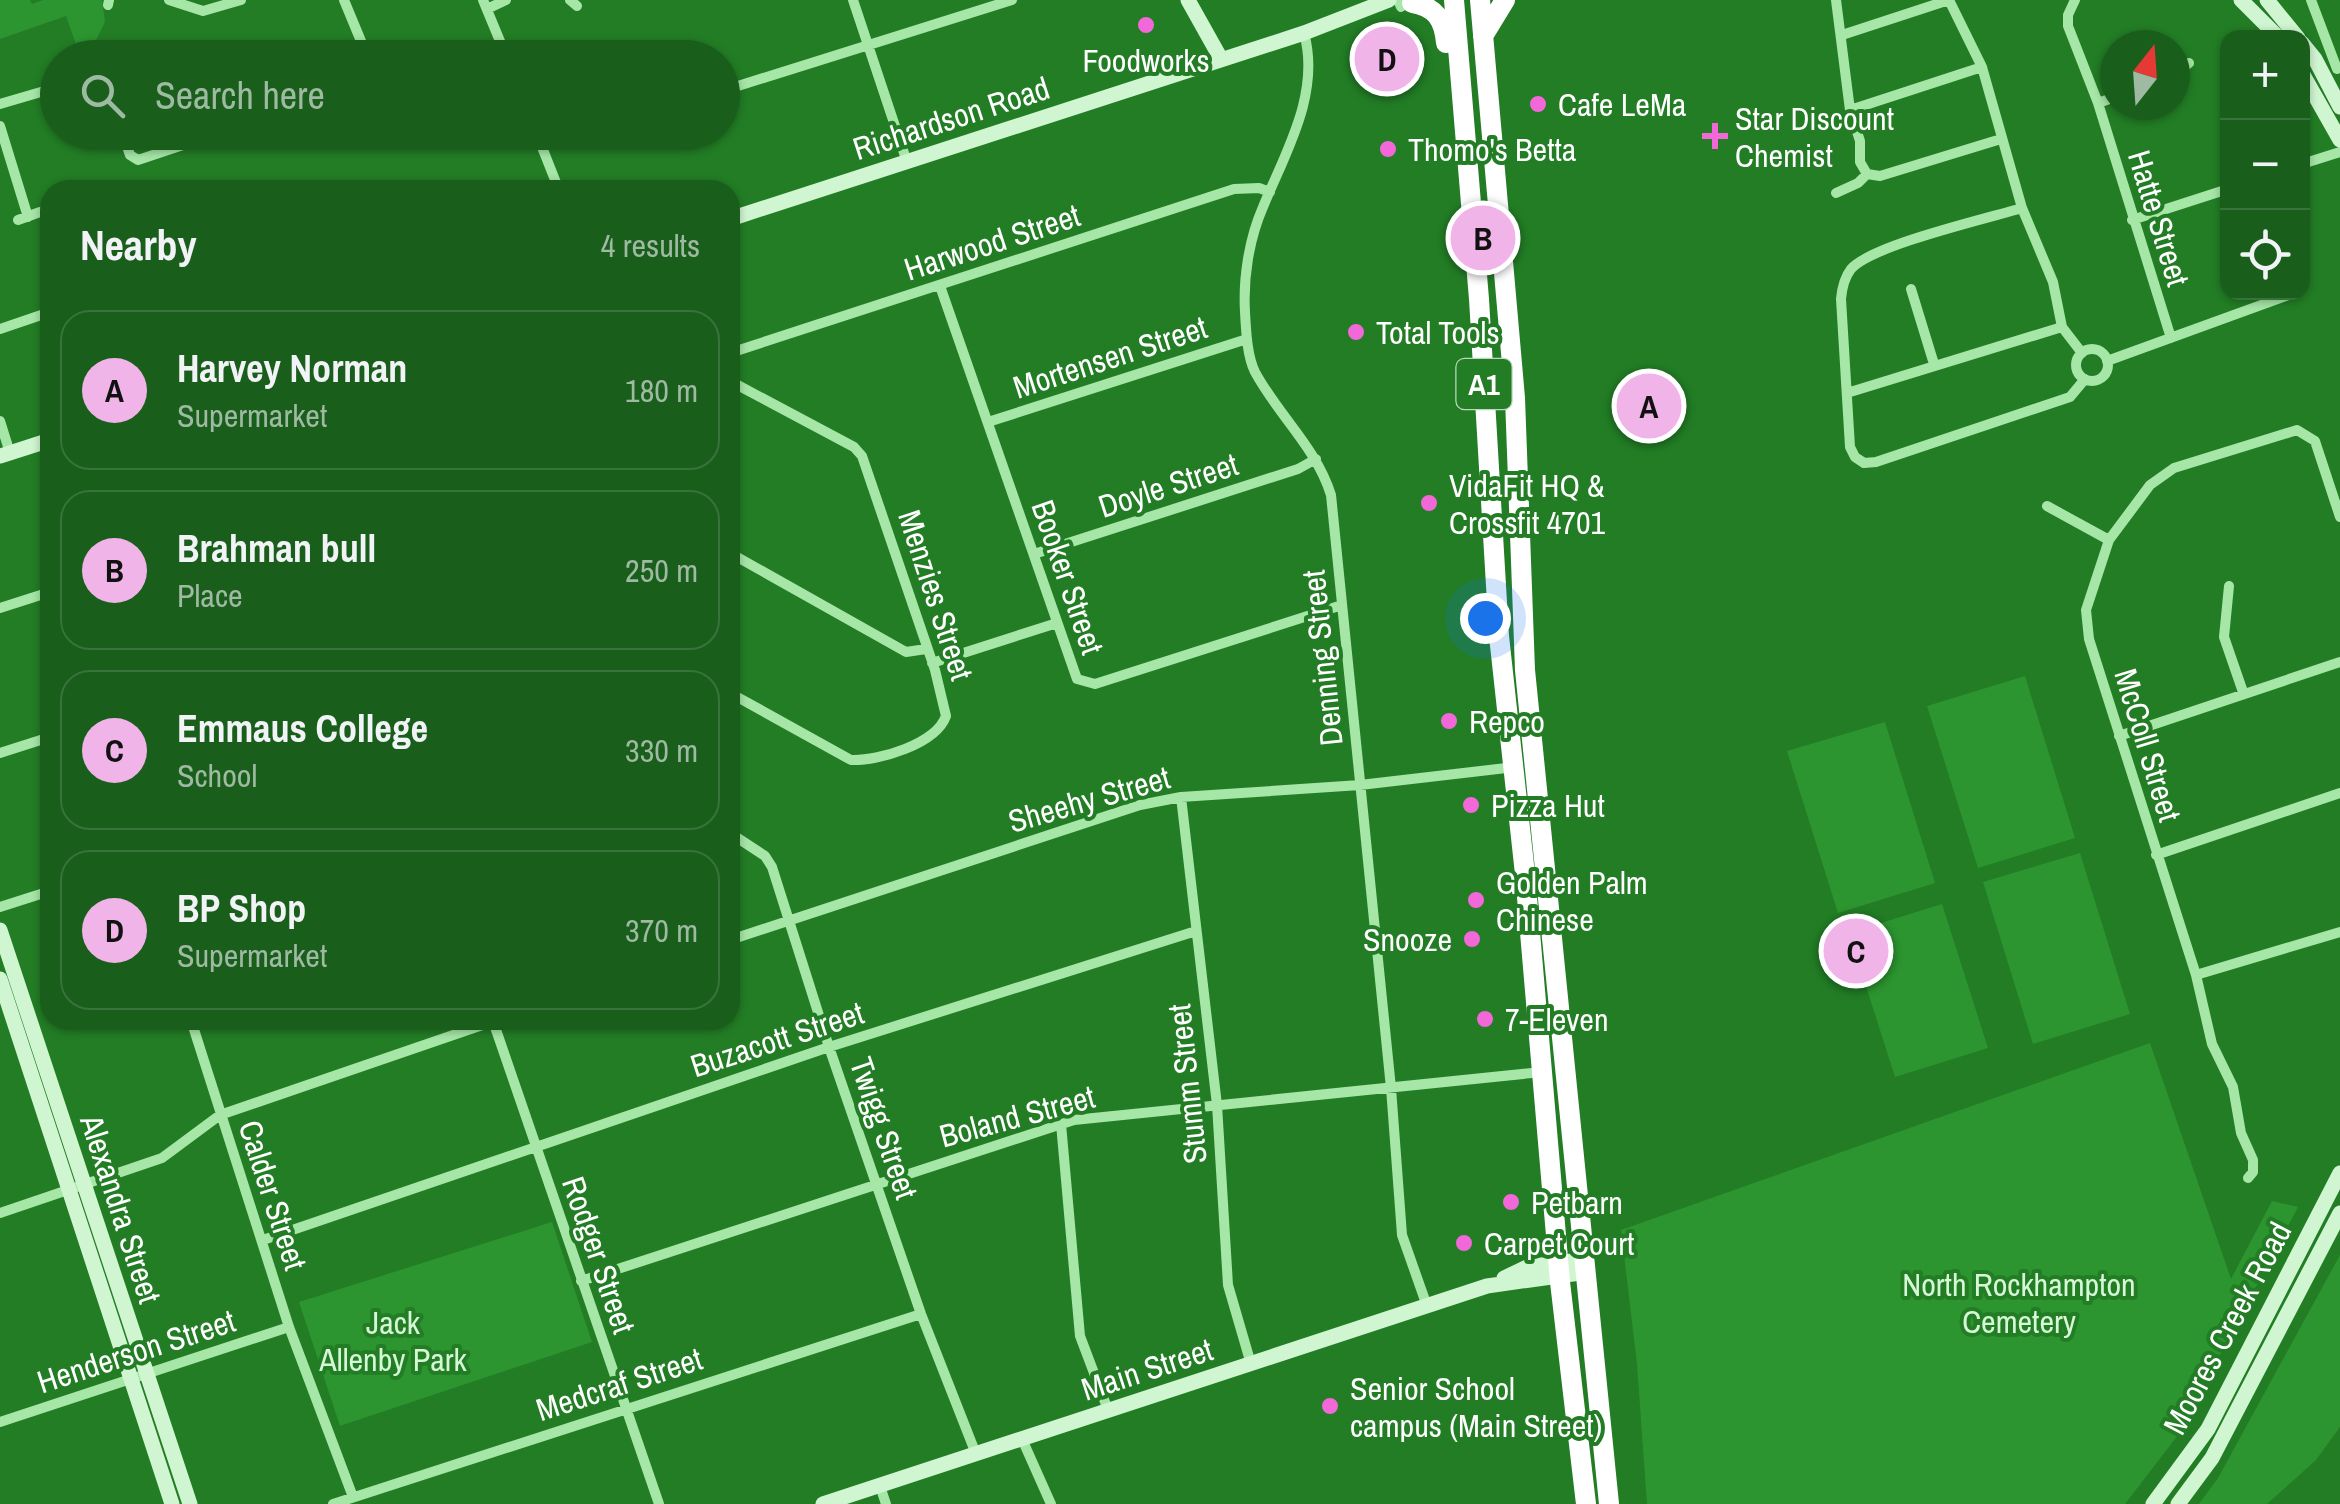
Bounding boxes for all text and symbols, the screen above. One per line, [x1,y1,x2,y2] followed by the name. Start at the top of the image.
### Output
[1135,14,1157,36] marker: Foodworks
[1354,22,1420,96] pin: D
[2100,30,2190,120] north arrow
[2220,30,2310,300] map controls
[2220,30,2310,120] button: +
[1082,39,1210,82] place label: Foodworks
[40,40,740,150] search box
[847,66,1055,170] street label: Richardson Road
[75,68,130,123] icon: search
[155,70,325,121] text: Search here
[1558,83,1687,126] place label: Cafe LeMa
[1527,93,1549,115] marker: Cafe LeMa
[1735,97,1894,177] place label: Star Discount Chemist
[2220,120,2310,210] button: −
[1704,125,1726,147] marker: Star Discount Chemist
[1408,128,1577,171] place label: Thomo's Betta
[1377,138,1399,160] marker: Thomo's Betta
[2118,145,2200,291] street label: Hatte Street
[899,193,1085,291] street label: Harwood Street
[1450,200,1516,276] pin: B
[2220,210,2310,300] button: locate
[80,217,197,273] text: Nearby
[601,224,700,267] text: 4 results
[1008,305,1212,409] street label: Mortensen Street
[1376,311,1500,354] place label: Total Tools
[1345,321,1367,343] marker: Total Tools
[177,343,407,394] text: Harvey Norman
[1456,359,1512,409] road number: A1
[1616,368,1682,444] pin: A
[105,369,124,412] text: A
[625,369,698,412] text: 180 m
[177,394,327,437] text: Supermarket
[1093,442,1243,528] street label: Doyle Street
[1449,464,1605,544] place label: VidaFit HQ & Crossfit 4701
[1418,492,1440,514] marker: VidaFit HQ & Crossfit 4701
[1022,494,1114,660] street label: Booker Street
[888,504,984,686] street label: Menzies Street
[177,523,376,574] text: Brahman bull
[105,549,124,592] text: B
[625,549,698,592] text: 250 m
[1291,568,1353,748] street label: Denning Street
[177,574,243,617] text: Place
[1460,593,1511,644] your location
[2104,663,2192,827] street label: McColl Street
[1469,700,1545,743] place label: Repco
[177,703,428,754] text: Emmaus College
[1438,710,1460,732] marker: Repco
[105,729,124,772] text: C
[625,729,698,772] text: 330 m
[177,754,257,797] text: School
[1003,755,1175,843] street label: Sheehy Street
[1491,784,1605,827] place label: Pizza Hut
[1460,794,1482,816] marker: Pizza Hut
[1496,861,1648,941] place label: Golden Palm Chinese
[177,883,306,934] text: BP Shop
[1465,889,1487,911] marker: Golden Palm Chinese
[105,909,124,952] text: D
[625,909,698,952] text: 370 m
[1824,914,1888,988] pin: C
[1363,918,1452,961] place label: Snooze
[1461,928,1483,950] marker: Snooze
[177,934,327,977] text: Supermarket
[685,991,869,1087] street label: Buzacott Street
[1505,998,1609,1041] place label: 7-Eleven
[1157,1002,1217,1166] street label: Stumm Street
[1474,1008,1496,1030] marker: 7-Eleven
[840,1051,928,1205] street label: Twigg Street
[935,1075,1099,1157] street label: Boland Street
[70,1108,172,1309] street label: Alexandra Street
[229,1115,317,1275] street label: Calder Street
[552,1171,646,1339] street label: Rodger Street
[1531,1181,1623,1224] place label: Petbarn
[1500,1191,1522,1213] marker: Petbarn
[2153,1214,2301,1442] street label: Moores Creek Road
[1484,1222,1634,1265] place label: Carpet Court
[1453,1232,1475,1254] marker: Carpet Court
[1902,1263,2136,1343] park label: North Rockhampton Cemetery
[32,1299,240,1403] street label: Henderson Street
[318,1301,468,1381] park label: Jack Allenby Park
[1076,1328,1218,1410] street label: Main Street
[531,1337,707,1431] street label: Medcraf Street
[1350,1367,1602,1447] place label: Senior School campus (Main Street)
[1319,1395,1341,1417] marker: Senior School campus (Main Street)

